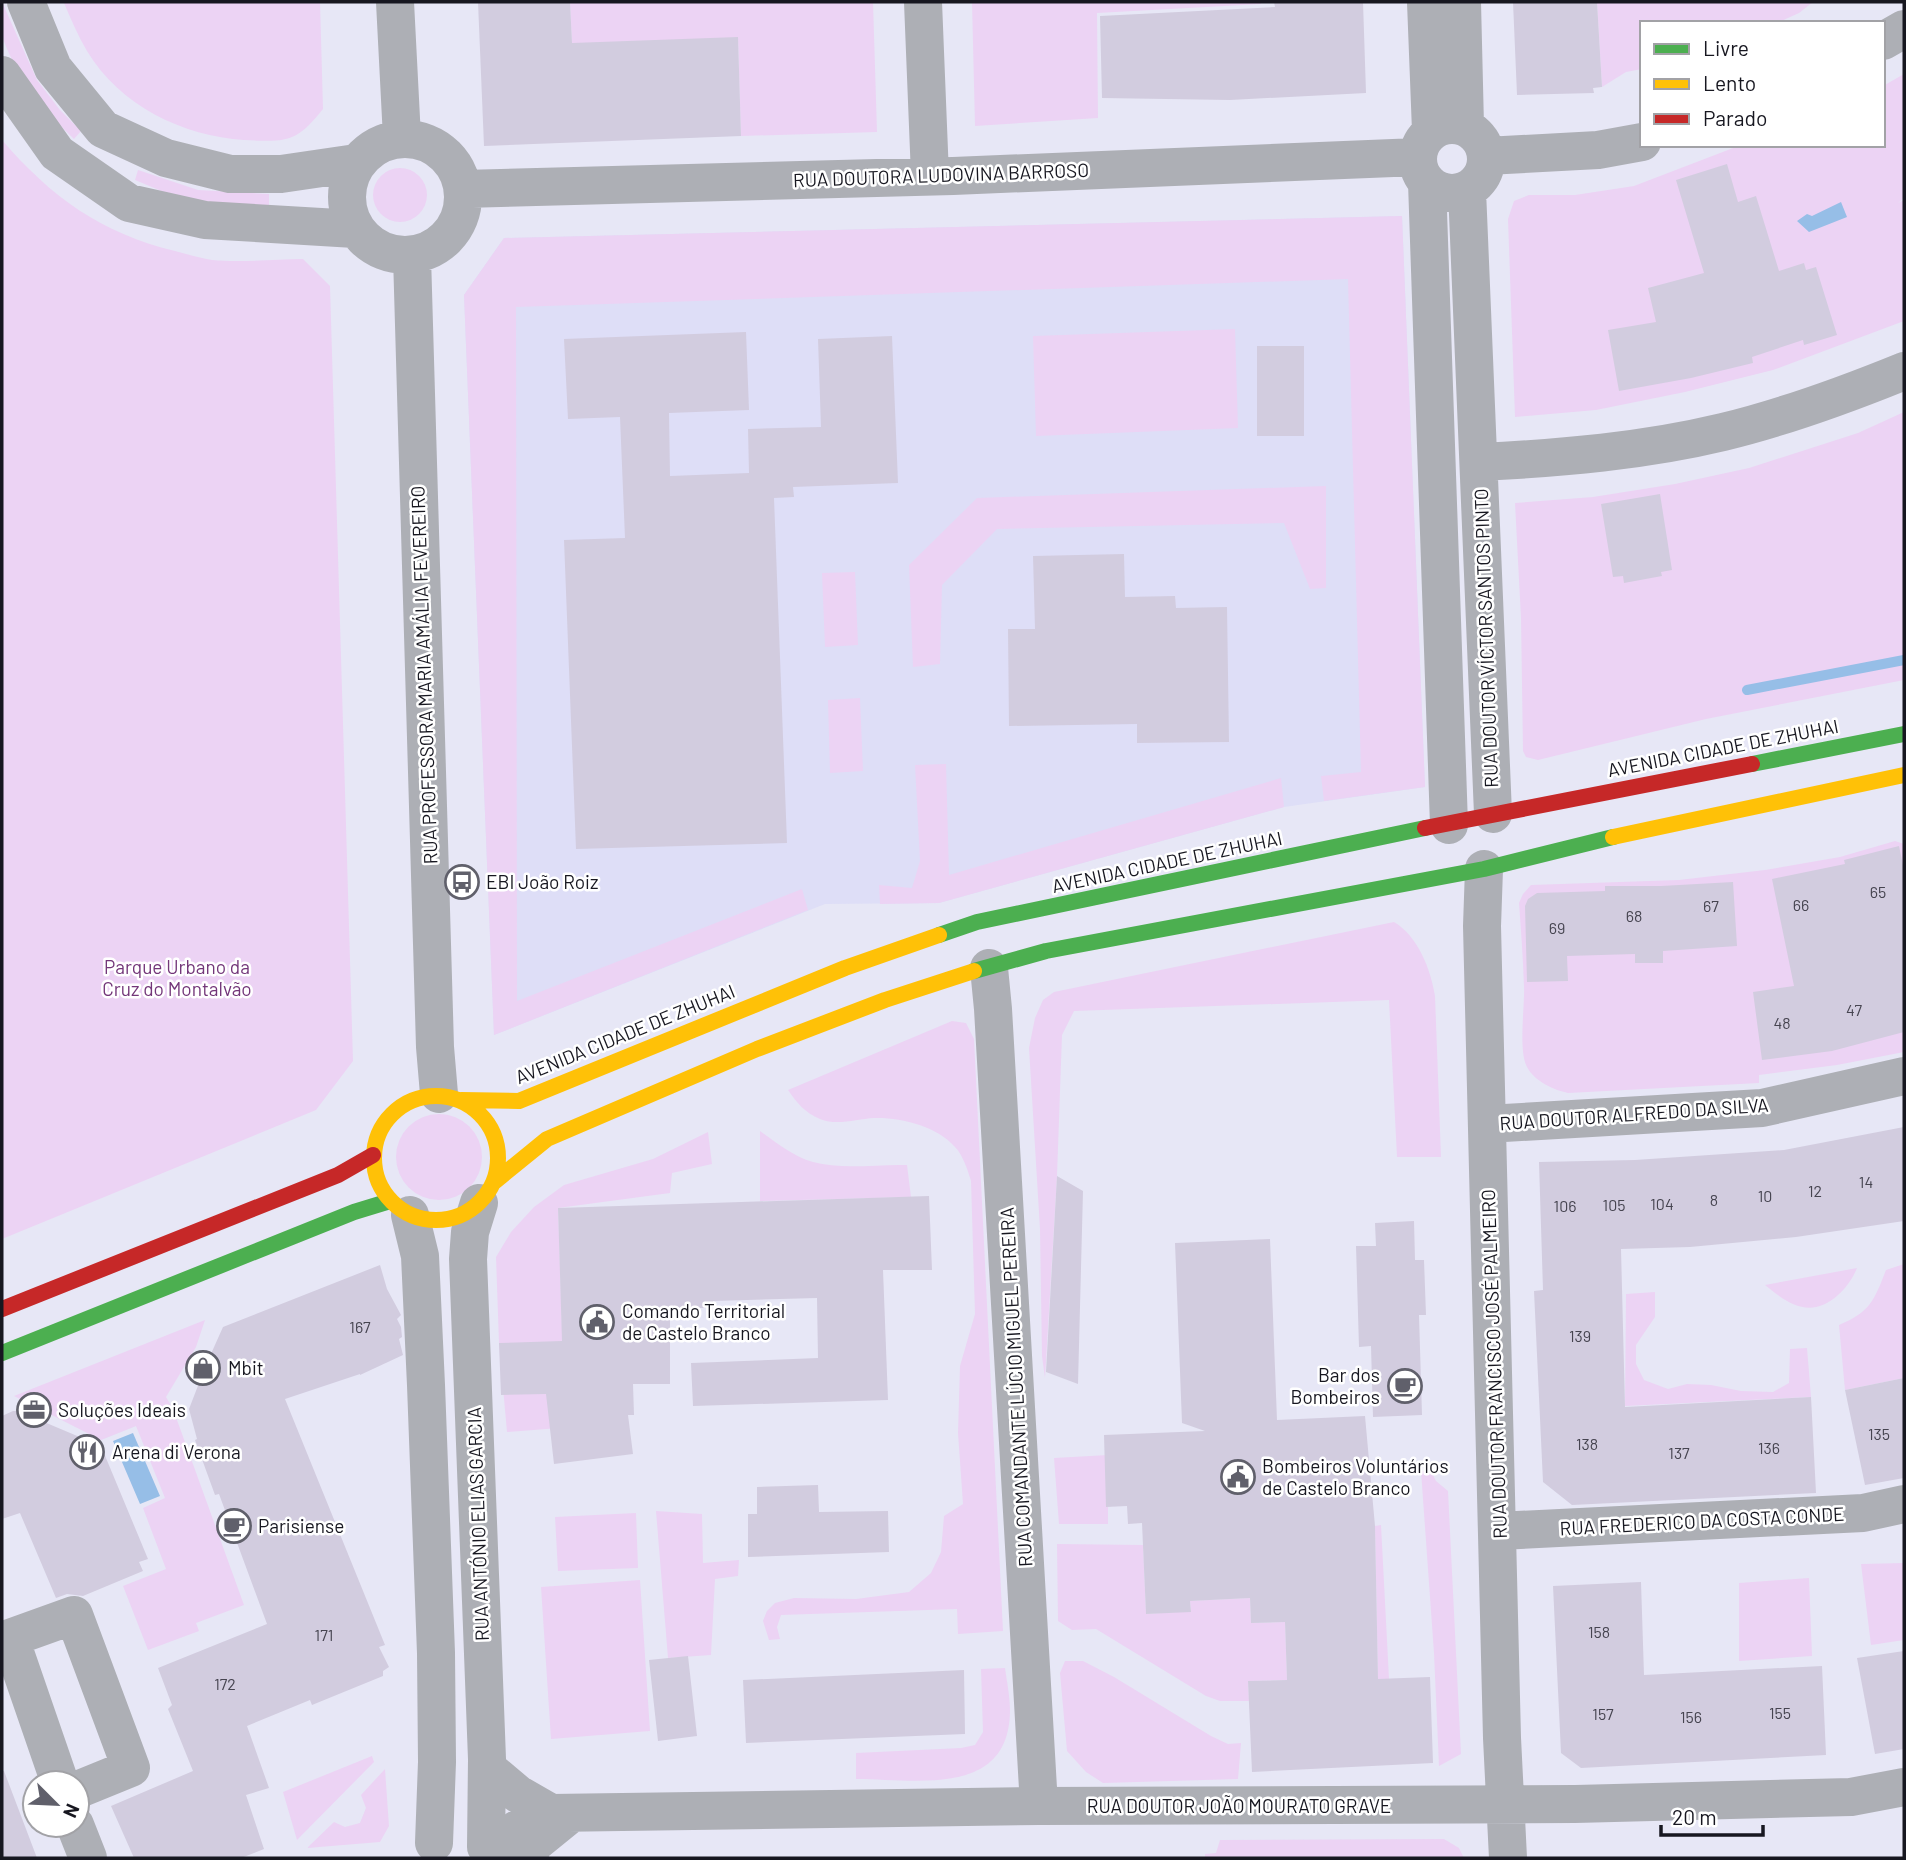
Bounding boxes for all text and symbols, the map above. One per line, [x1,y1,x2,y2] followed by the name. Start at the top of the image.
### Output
[1640,21,1885,147] legend
[1703,35,1749,60] text: Livre
[1703,70,1756,95] text: Lento
[1703,105,1767,130] text: Parado
[793,158,1089,191] street label: RUA DOUTORA LUDOVINA BARROSO
[405,485,442,865] street label: RUA PROFESSORA MARIA AMÁLIA FEVEREIRO
[1469,488,1502,788] street label: RUA DOUTOR VÍCTOR SANTOS PINTO
[1605,714,1840,781] street label: AVENIDA CIDADE DE ZHUHAI
[1050,826,1284,897] street label: AVENIDA CIDADE DE ZHUHAI
[443,863,481,901] bus stop icon: EBI João Roiz
[486,870,598,893] place label: EBI João Roiz
[1870,882,1886,901] house number: 65
[1793,895,1809,914] house number: 66
[1703,896,1719,915] house number: 67
[1626,906,1642,925] house number: 68
[1549,918,1565,937] house number: 69
[102,955,252,1000] park label: Parque Urbano da Cruz do Montalvão
[512,979,738,1088] street label: AVENIDA CIDADE DE ZHUHAI
[1846,1000,1862,1019] house number: 47
[1773,1013,1791,1032] house number: 48
[1499,1093,1769,1134] street label: RUA DOUTOR ALFREDO DA SILVA
[1859,1172,1873,1191] house number: 14
[1808,1181,1822,1200] house number: 12
[1758,1186,1772,1205] house number: 10
[1476,1189,1511,1539] street label: RUA DOUTOR FRANCISCO JOSÉ PALMEIRO
[1710,1190,1718,1209] house number: 8
[1650,1194,1674,1213] house number: 104
[1603,1195,1625,1214] house number: 105
[1554,1196,1576,1215] house number: 106
[995,1207,1036,1567] street label: RUA COMANDANTE LÚCIO MIGUEL PEREIRA
[622,1299,785,1344] place label: Comando Territorial de Castelo Branco
[578,1303,616,1341] public building icon: Comando Territorial de Castelo Branco
[349,1317,371,1336] house number: 167
[1569,1326,1591,1345] house number: 139
[184,1349,222,1387] shop icon: Mbit
[228,1356,264,1379] place label: Mbit
[1291,1363,1380,1408] place label: Bar dos Bombeiros
[1386,1367,1424,1405] cafe icon: Bar dos Bombeiros
[15,1391,53,1429] office icon: Soluções Ideais
[58,1398,186,1421] place label: Soluções Ideais
[462,1407,493,1642] street label: RUA ANTÓNIO ELIAS GARCIA
[1868,1424,1890,1443] house number: 135
[68,1433,106,1471] restaurant icon: Arena di Verona
[1576,1434,1598,1453] house number: 138
[1758,1438,1780,1457] house number: 136
[112,1440,241,1463] place label: Arena di Verona
[1668,1443,1690,1462] house number: 137
[1262,1454,1449,1499] place label: Bombeiros Voluntários de Castelo Branco
[1219,1458,1257,1496] public building icon: Bombeiros Voluntários de Castelo Branco
[1559,1502,1845,1539] street label: RUA FREDERICO DA COSTA CONDE
[215,1507,253,1545] cafe icon: Parisiense
[258,1514,344,1537] place label: Parisiense
[1588,1622,1610,1641] house number: 158
[315,1625,333,1644] house number: 171
[214,1674,236,1693] house number: 172
[1769,1703,1791,1722] house number: 155
[1592,1704,1614,1723] house number: 157
[1680,1707,1702,1726] house number: 156
[21,1769,91,1839] north arrow
[1087,1794,1391,1817] street label: RUA DOUTOR JOÃO MOURATO GRAVE
[1661,1794,1762,1838] scale bar
[59,1801,85,1822] text: N
[1672,1804,1717,1829] text: 20 m

